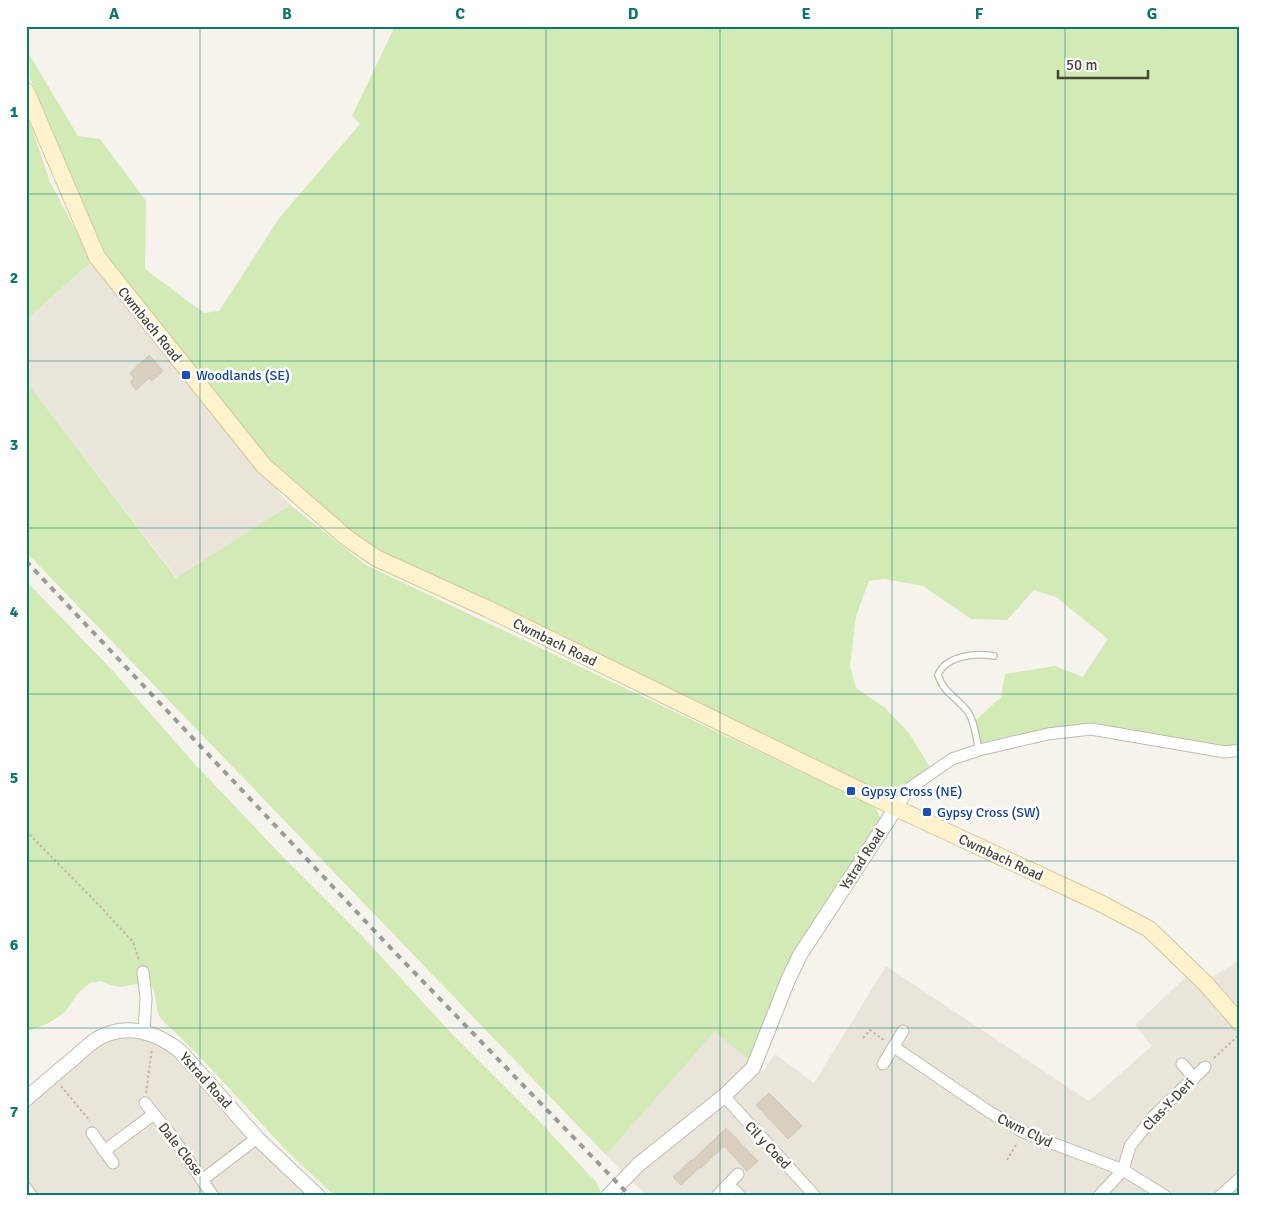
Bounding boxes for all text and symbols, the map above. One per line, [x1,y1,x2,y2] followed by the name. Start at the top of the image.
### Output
[109,4,120,24] text: A
[282,4,292,24] text: B
[455,4,465,24] text: C
[628,4,639,24] text: D
[801,4,811,24] text: E
[975,4,984,24] text: F
[1147,4,1157,24] text: G
[1058,48,1148,80] scale bar
[1066,56,1097,74] text: 50 m
[10,102,19,122] text: 1
[10,268,18,288] text: 2
[114,283,185,365] street label: Cwmbach Road
[196,367,290,384] place label: Woodlands (SE)
[180,369,192,381] marker: Woodlands (SE)
[10,435,18,455] text: 3
[10,602,19,622] text: 4
[510,615,600,670] street label: Cwmbach Road
[10,768,18,788] text: 5
[861,783,962,800] place label: Gypsy Cross (NE)
[845,785,857,797] marker: Gypsy Cross (NE)
[937,804,1040,821] place label: Gypsy Cross (SW)
[921,806,933,818] marker: Gypsy Cross (SW)
[836,825,889,893] street label: Ystrad Road
[956,830,1046,884] street label: Cwmbach Road
[10,935,19,955] text: 6
[176,1049,235,1112] street label: Ystrad Road
[1139,1074,1198,1134] street label: Clas-Y-Deri
[10,1102,19,1122] text: 7
[995,1110,1055,1151] street label: Cwm Clyd
[741,1118,794,1173] street label: Cil y Coed
[155,1119,207,1179] street label: Dale Close

